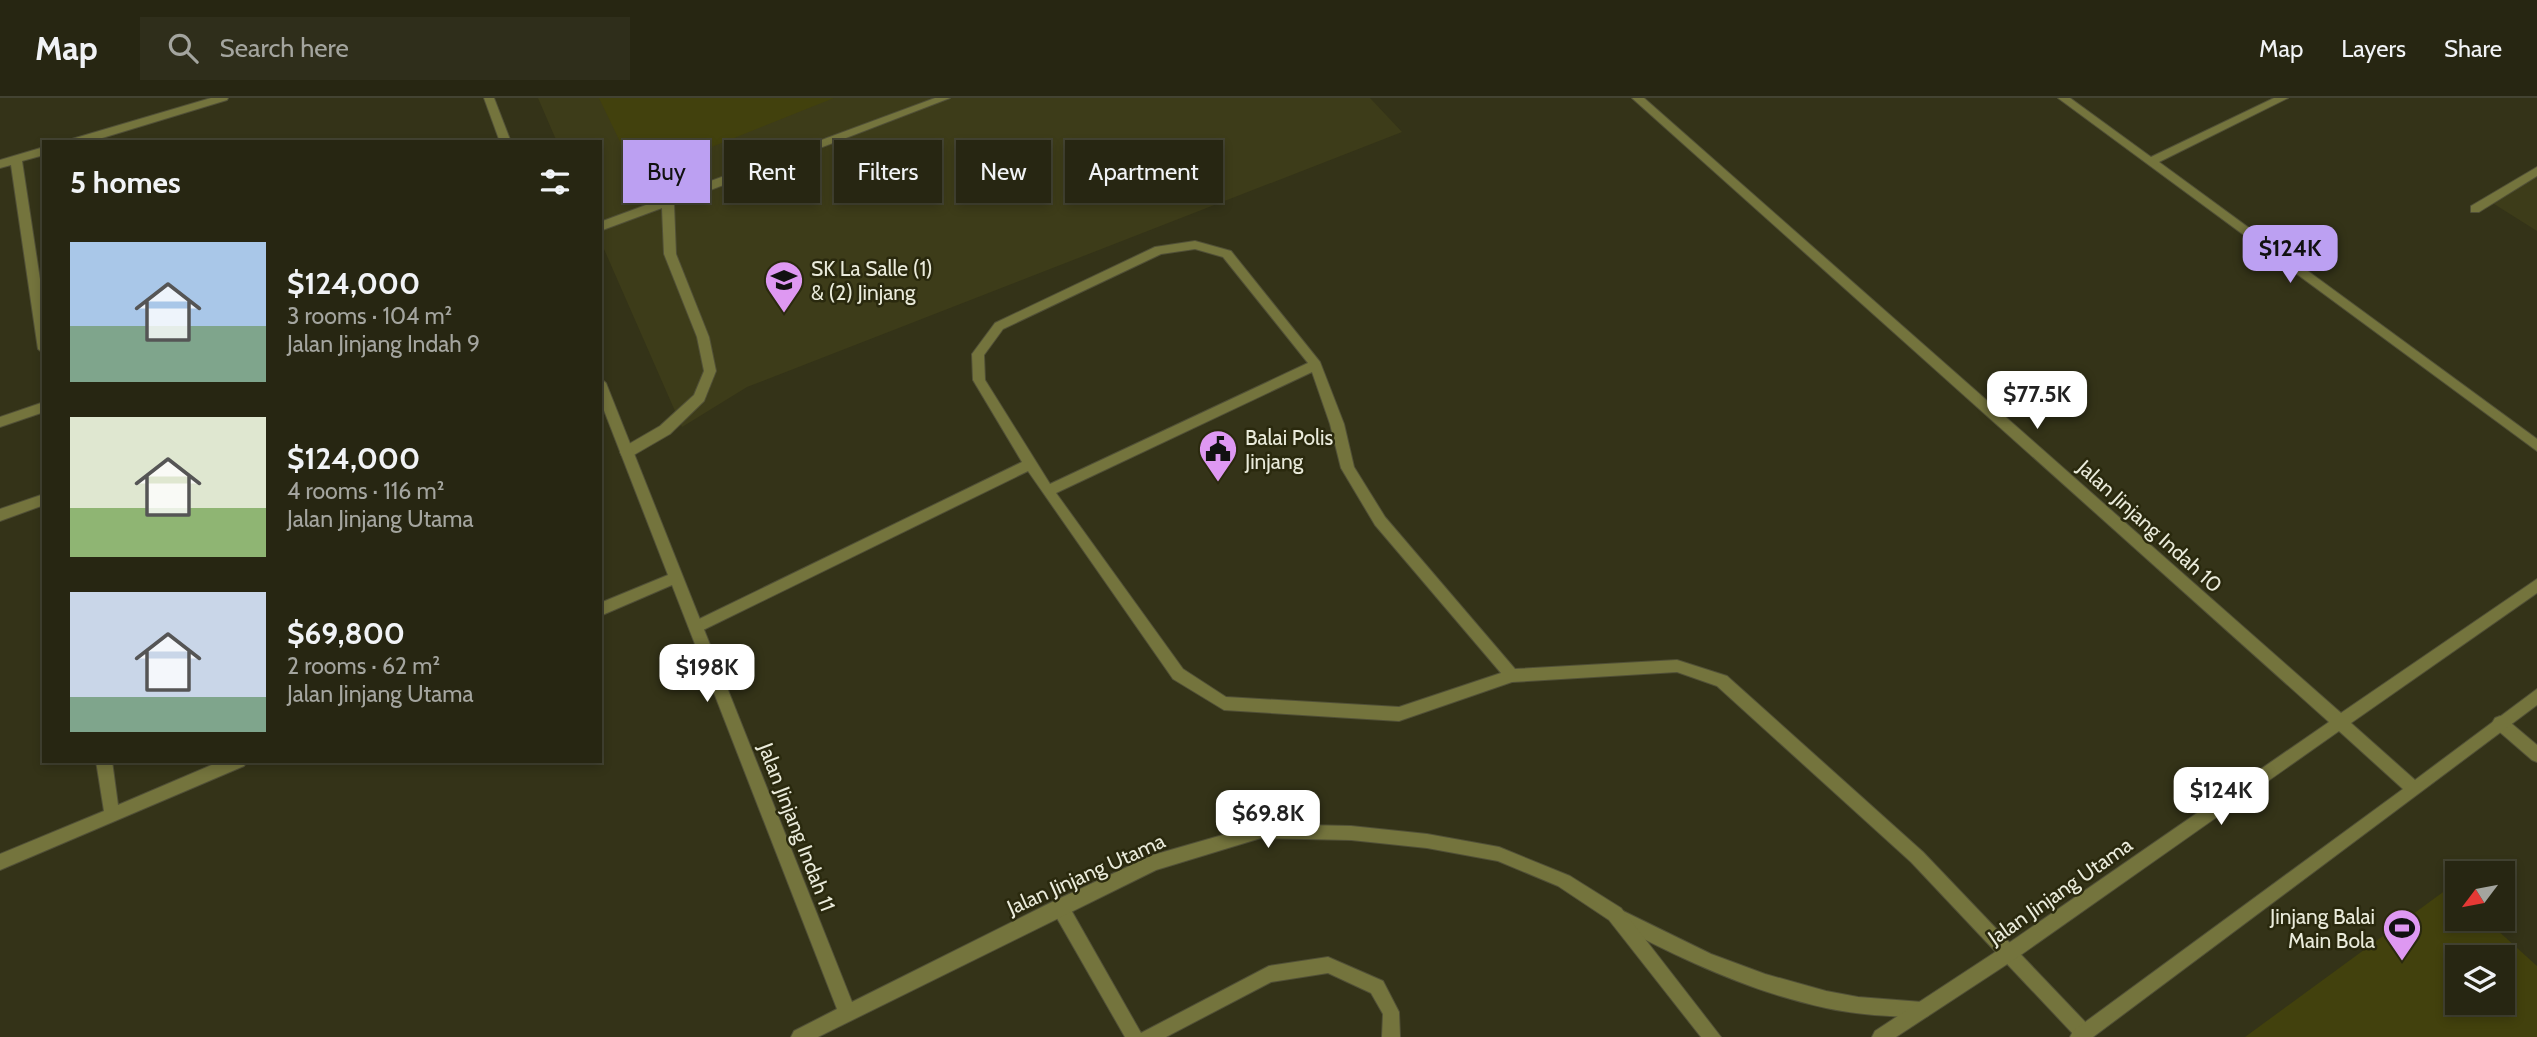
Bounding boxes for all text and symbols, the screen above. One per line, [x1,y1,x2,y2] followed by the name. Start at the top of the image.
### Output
[140,17,630,80] search box
[35,28,98,68] text: Map
[164,29,202,67] icon: search
[220,32,349,64] text: Search here
[2259,34,2303,63] text: Map
[2341,34,2406,63] text: Layers
[2444,34,2502,63] text: Share
[623,140,710,203] chip: Buy
[724,140,820,203] chip: Rent
[834,140,942,203] chip: Filters
[956,140,1051,203] chip: New
[1065,140,1223,203] chip: Apartment
[536,163,574,201] icon: filters
[70,164,181,201] text: 5 homes
[2241,226,2339,285] pin: $124K
[2259,234,2321,262] text: $124K
[811,256,933,306] place label: SK La Salle (1) & (2) Jinjang
[763,259,805,314] school or university icon: SK La Salle (1) & (2) Jinjang
[287,265,420,302] text: $124,000
[126,270,210,354] icon: home
[287,302,452,330] text: 3 rooms · 104 m²
[287,330,480,358] text: Jalan Jinjang Indah 9
[1980,372,2094,431] pin: $77.5K
[2003,380,2071,408] text: $77.5K
[1244,425,1334,475] place label: Balai Polis Jinjang
[1197,428,1239,483] public building icon: Balai Polis Jinjang
[287,440,420,477] text: $124,000
[126,445,210,529] icon: home
[2071,454,2227,598] street label: Jalan Jinjang Indah 10
[287,477,444,505] text: 4 rooms · 116 m²
[287,505,473,533] text: Jalan Jinjang Utama
[287,615,405,652] text: $69,800
[126,620,210,704] icon: home
[658,644,756,704] pin: $198K
[287,652,440,680] text: 2 rooms · 62 m²
[675,653,739,681] text: $198K
[287,680,473,708] text: Jalan Jinjang Utama
[752,739,841,915] street label: Jalan Jinjang Indah 11
[2172,768,2270,827] pin: $124K
[2190,776,2252,804] text: $124K
[1211,790,1325,850] pin: $69.8K
[1232,799,1304,827] text: $69.8K
[1002,828,1169,921] street label: Jalan Jinjang Utama
[1982,832,2137,951] street label: Jalan Jinjang Utama
[2445,861,2515,931] north arrow
[2445,861,2515,1015] map controls
[2269,904,2375,953] place label: Jinjang Balai Main Bola
[2381,907,2423,962] sports icon: Jinjang Balai Main Bola
[2445,945,2515,1015] button: layers

